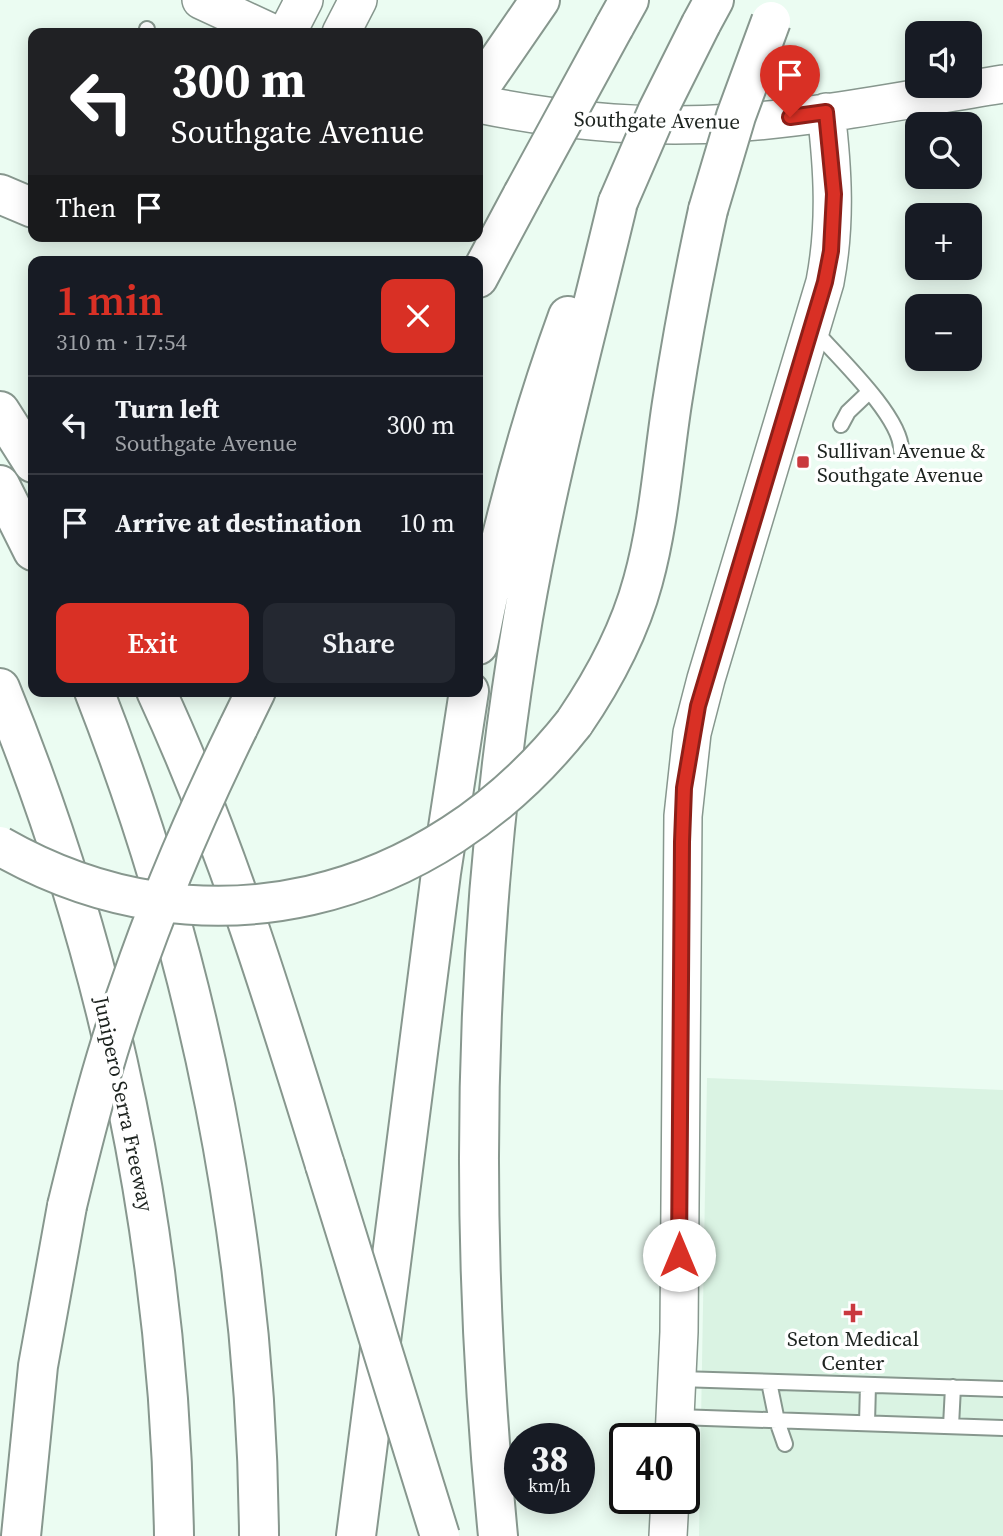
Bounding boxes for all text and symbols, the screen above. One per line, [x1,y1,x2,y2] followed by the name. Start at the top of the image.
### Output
[905,21,982,371] map controls
[905,21,982,98] button: sound
[760,45,820,117] pin
[171,46,306,113] text: 300 m
[56,56,147,147] icon: left
[771,56,809,94] icon: arrive
[574,104,740,136] street label: Southgate Avenue
[171,110,424,154] text: Southgate Avenue
[905,112,982,189] button: search
[130,189,168,227] icon: arrive
[56,190,116,226] text: Then
[905,203,982,280] button: +
[56,271,164,329] text: 1 min
[381,279,455,353] button: close
[905,294,982,371] button: −
[56,326,187,358] text: 310 m · 17:54
[115,391,219,427] text: Turn left
[56,406,94,444] icon: left
[387,407,455,443] text: 300 m
[115,427,297,459] text: Southgate Avenue
[817,436,986,489] place label: Sullivan Avenue & Southgate Avenue
[795,454,811,470] marker: Sullivan Avenue & Southgate Avenue
[56,504,94,542] icon: arrive
[115,505,362,541] text: Arrive at destination
[400,505,455,541] text: 10 m
[56,603,249,683] button: Exit
[263,603,455,683] button: Share
[87,993,161,1215] street label: Junipero Serra Freeway
[642,1218,716,1292] position arrow
[843,1303,863,1323] marker: Seton Medical Center
[787,1324,919,1377] place label: Seton Medical Center
[609,1423,700,1514] speed limit sign: 40
[531,1435,568,1483] text: 38
[528,1473,571,1498] text: km/h

